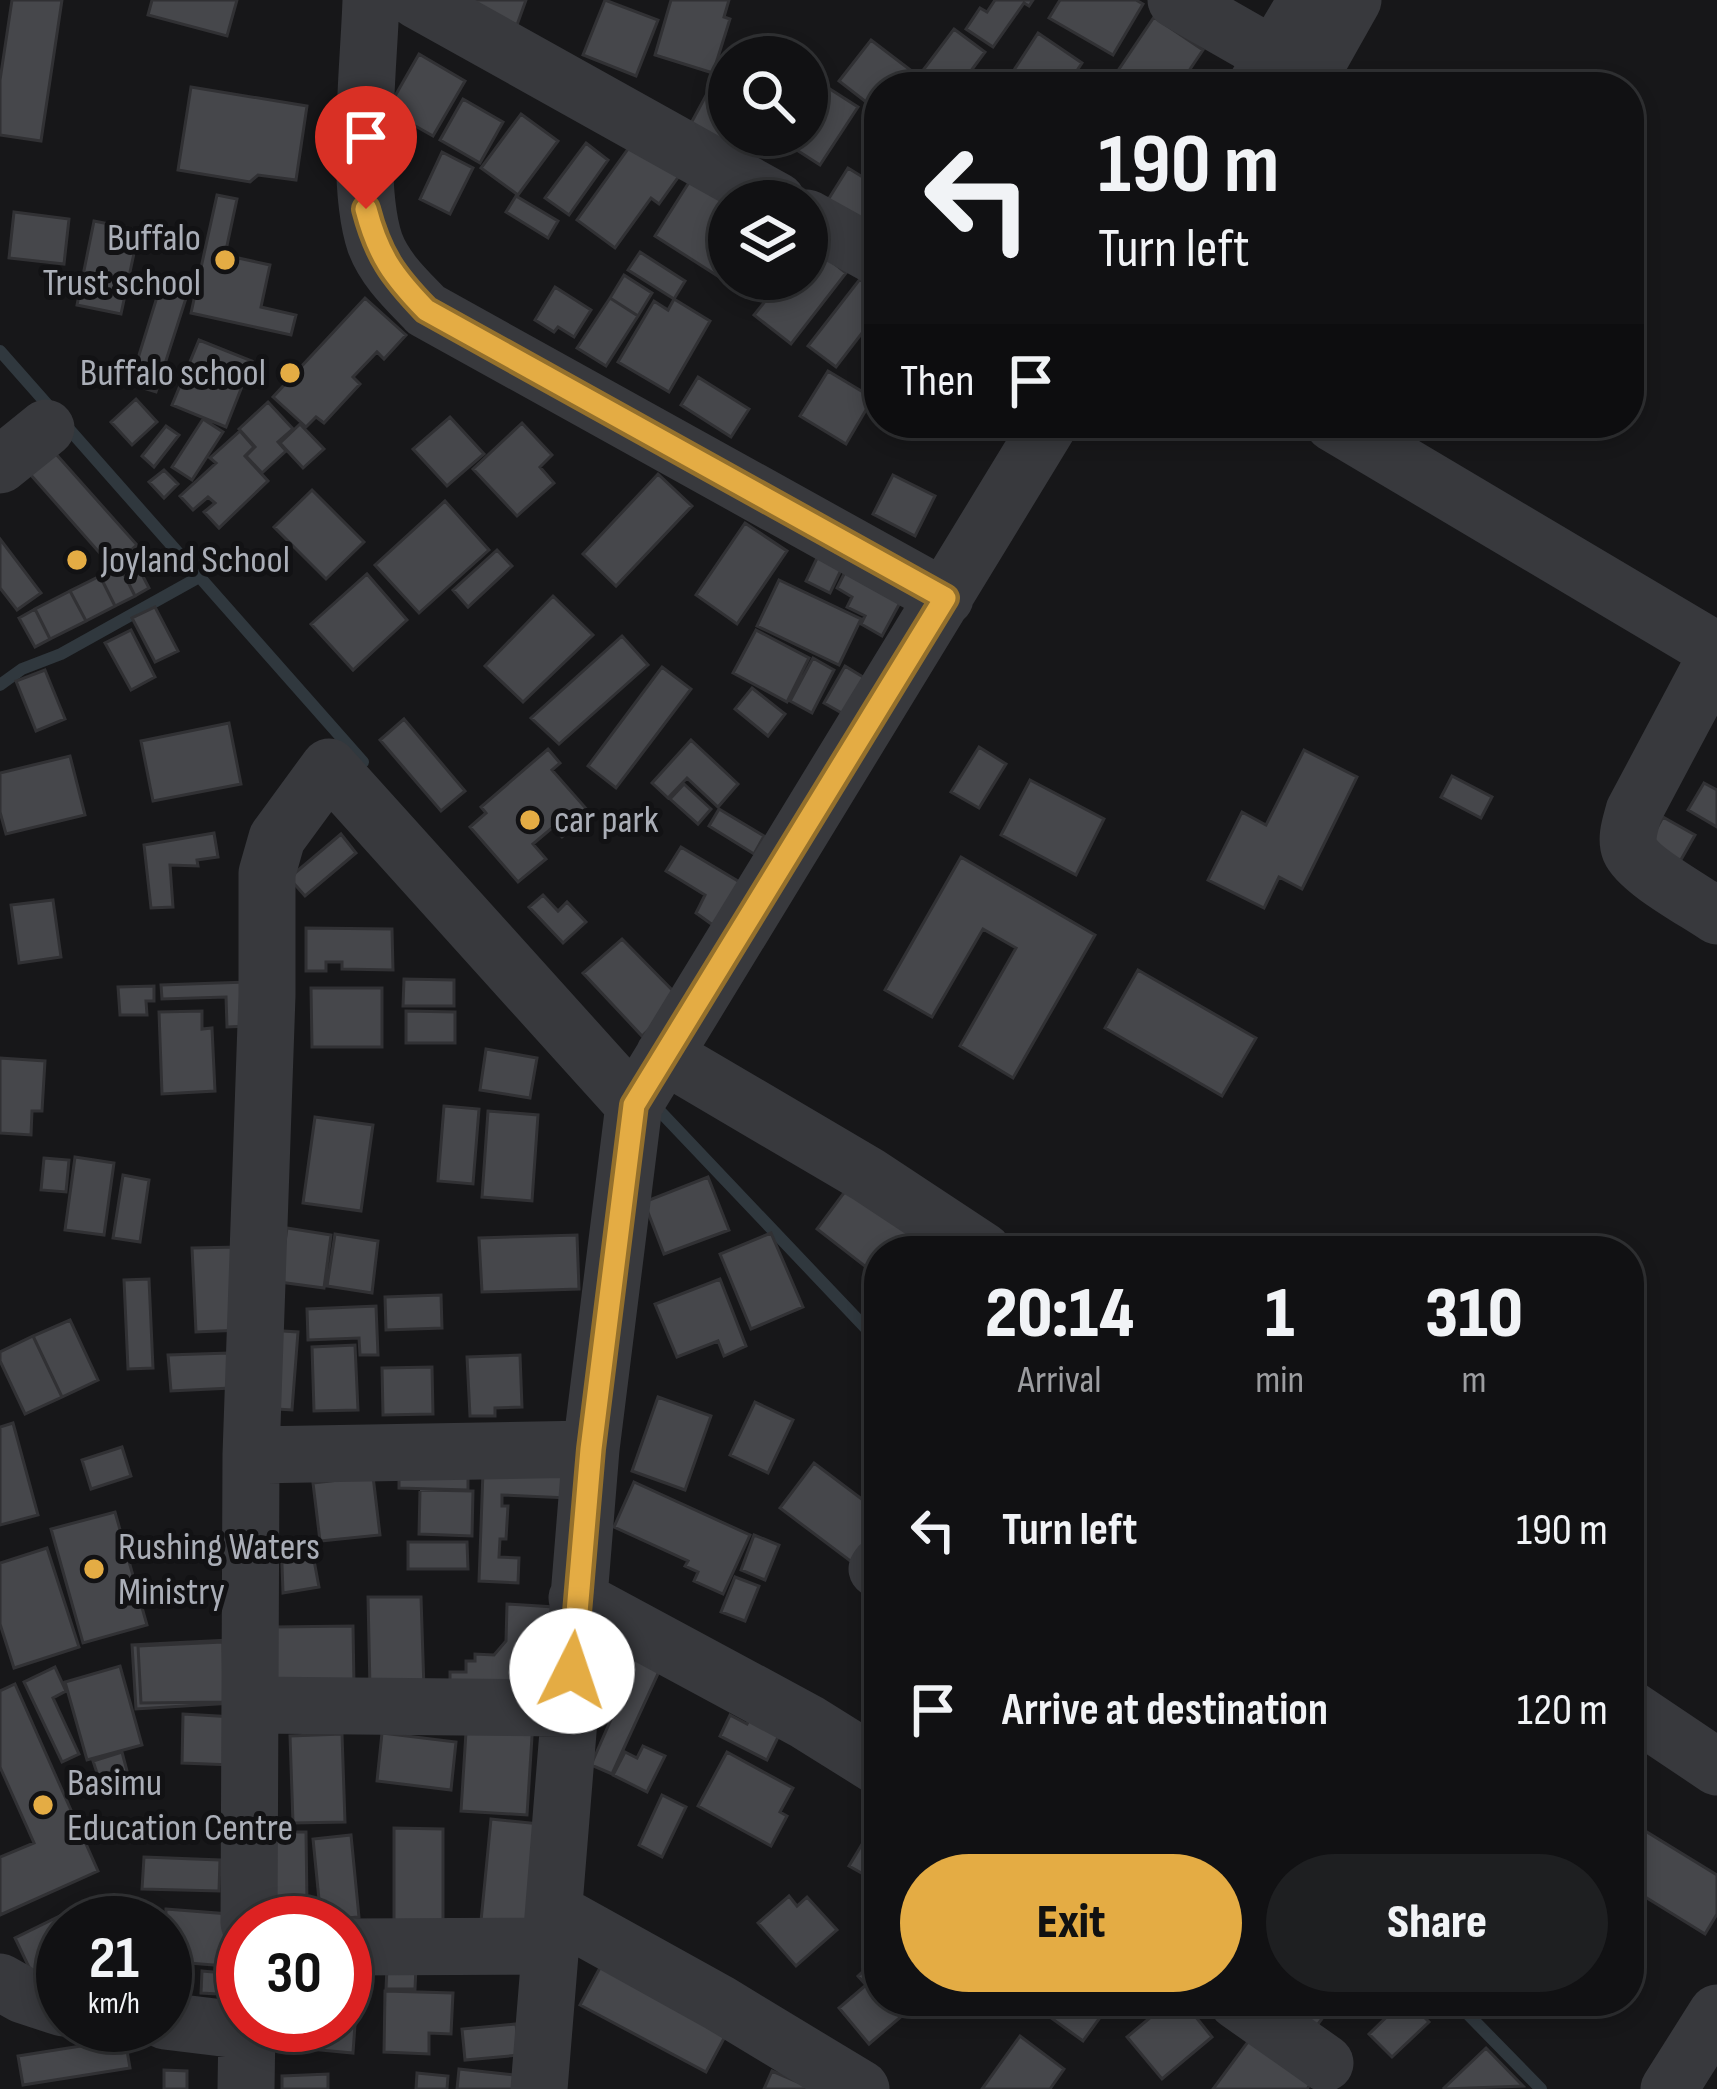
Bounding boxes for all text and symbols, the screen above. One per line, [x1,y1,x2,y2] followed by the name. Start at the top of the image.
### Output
[708,36,828,300] map controls
[708,36,828,156] button: search
[315,86,417,209] pin
[333,104,399,170] icon: arrive
[1098,115,1280,216] text: 190 m
[900,120,1056,276] icon: left
[708,180,828,300] button: layers
[43,215,201,307] place label: Buffalo Trust school
[1098,217,1250,282] text: Turn left
[212,247,238,273] marker: Buffalo Trust school
[998,348,1064,414] icon: arrive
[80,350,266,397] place label: Buffalo school
[900,354,974,409] text: Then
[277,360,303,386] marker: Buffalo school
[100,537,290,584] place label: Joyland School
[64,547,90,573] marker: Joyland School
[554,797,659,844] place label: car park
[517,807,543,833] marker: car park
[985,1271,1134,1358] text: 20:14
[1265,1271,1294,1358] text: 1
[1425,1271,1523,1358] text: 310
[1018,1357,1102,1404] text: Arrival
[1255,1357,1304,1404] text: min
[1462,1357,1487,1404] text: m
[900,1497,966,1563] icon: left
[1002,1503,1137,1558] text: Turn left
[1516,1503,1608,1558] text: 190 m
[118,1524,320,1616] place label: Rushing Waters Ministry
[81,1556,107,1582] marker: Rushing Waters Ministry
[509,1608,635,1734] position arrow
[900,1677,966,1743] icon: arrive
[1002,1683,1328,1738] text: Arrive at destination
[1517,1683,1608,1738] text: 120 m
[67,1760,293,1852] place label: Basimu Education Centre
[30,1792,56,1818] marker: Basimu Education Centre
[900,1854,1242,1992] button: Exit
[1266,1854,1608,1992] button: Share
[216,1896,372,2052] speed limit sign: 30
[89,1923,139,1995] text: 21
[88,1986,140,2022] text: km/h

